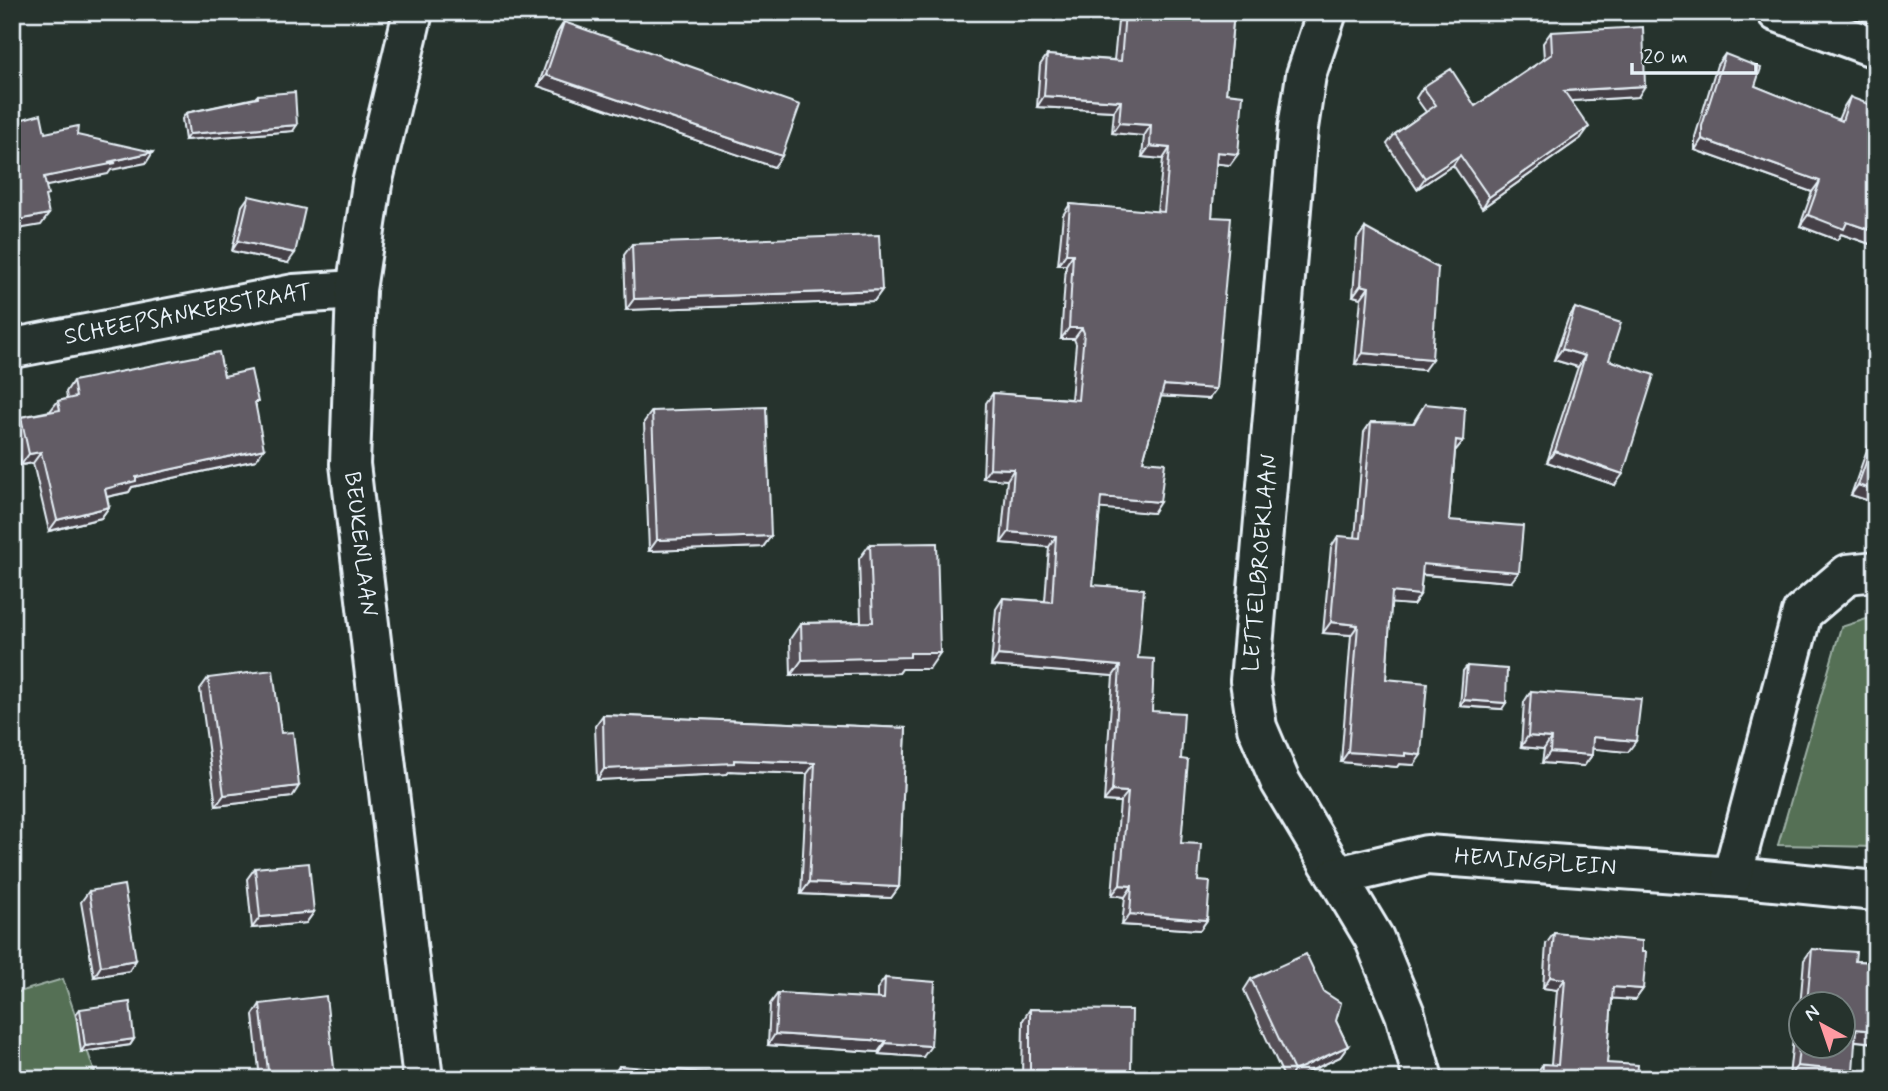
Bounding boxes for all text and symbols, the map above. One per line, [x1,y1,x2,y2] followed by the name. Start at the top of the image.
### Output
[1632,32,1757,76] scale bar
[1643,43,1688,71] text: 20 m
[62,278,312,353] street label: SCHEEPSANKERSTRAAT
[1237,453,1285,673] street label: LETTELBROEKLAAN
[336,470,383,619] street label: BEUKENLAAN
[1453,842,1617,884] street label: HEMINGPLEIN
[1786,990,1856,1060] north arrow
[1799,999,1825,1027] text: N

